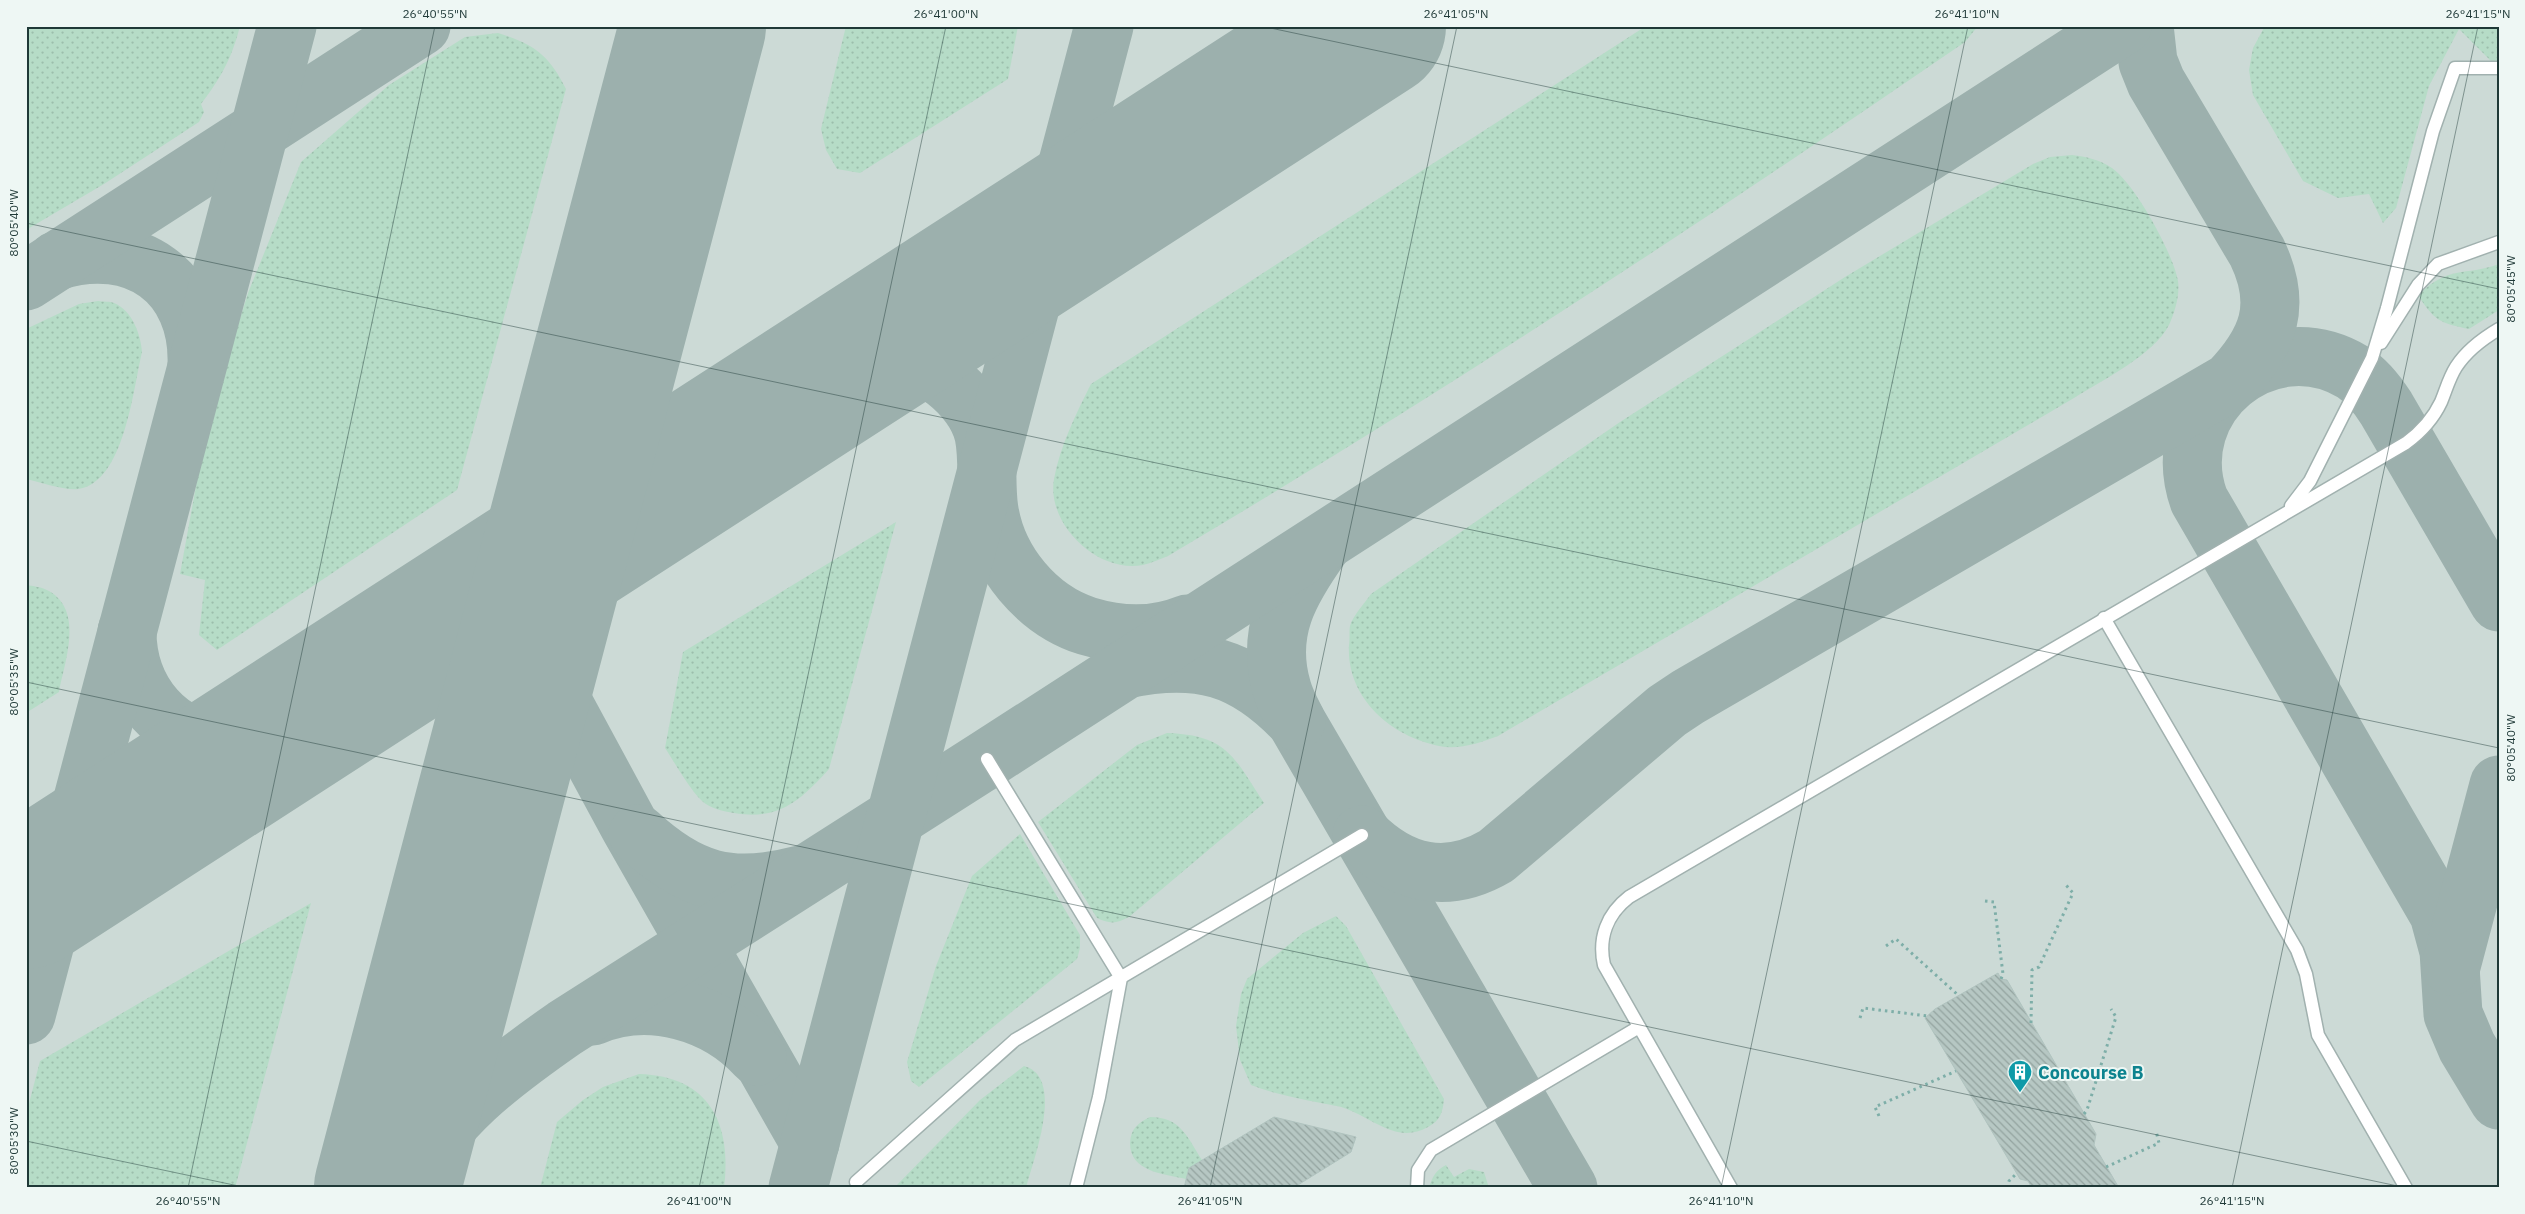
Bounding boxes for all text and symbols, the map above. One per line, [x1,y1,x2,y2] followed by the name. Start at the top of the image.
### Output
[402,6,468,21] text: 26°40'55"N
[913,6,979,21] text: 26°41'00"N
[1423,6,1489,21] text: 26°41'05"N
[1934,6,2000,21] text: 26°41'10"N
[2445,6,2511,21] text: 26°41'15"N
[6,189,21,257] text: 80°05'40"W
[2503,255,2518,323] text: 80°05'45"W
[6,648,21,716] text: 80°05'35"W
[2503,714,2518,782] text: 80°05'40"W
[2007,1059,2033,1093] building icon: Concourse B
[2038,1061,2143,1084] place label: Concourse B
[6,1107,21,1175] text: 80°05'30"W
[155,1193,221,1208] text: 26°40'55"N
[666,1193,732,1208] text: 26°41'00"N
[1177,1193,1243,1208] text: 26°41'05"N
[1688,1193,1754,1208] text: 26°41'10"N
[2199,1193,2265,1208] text: 26°41'15"N

